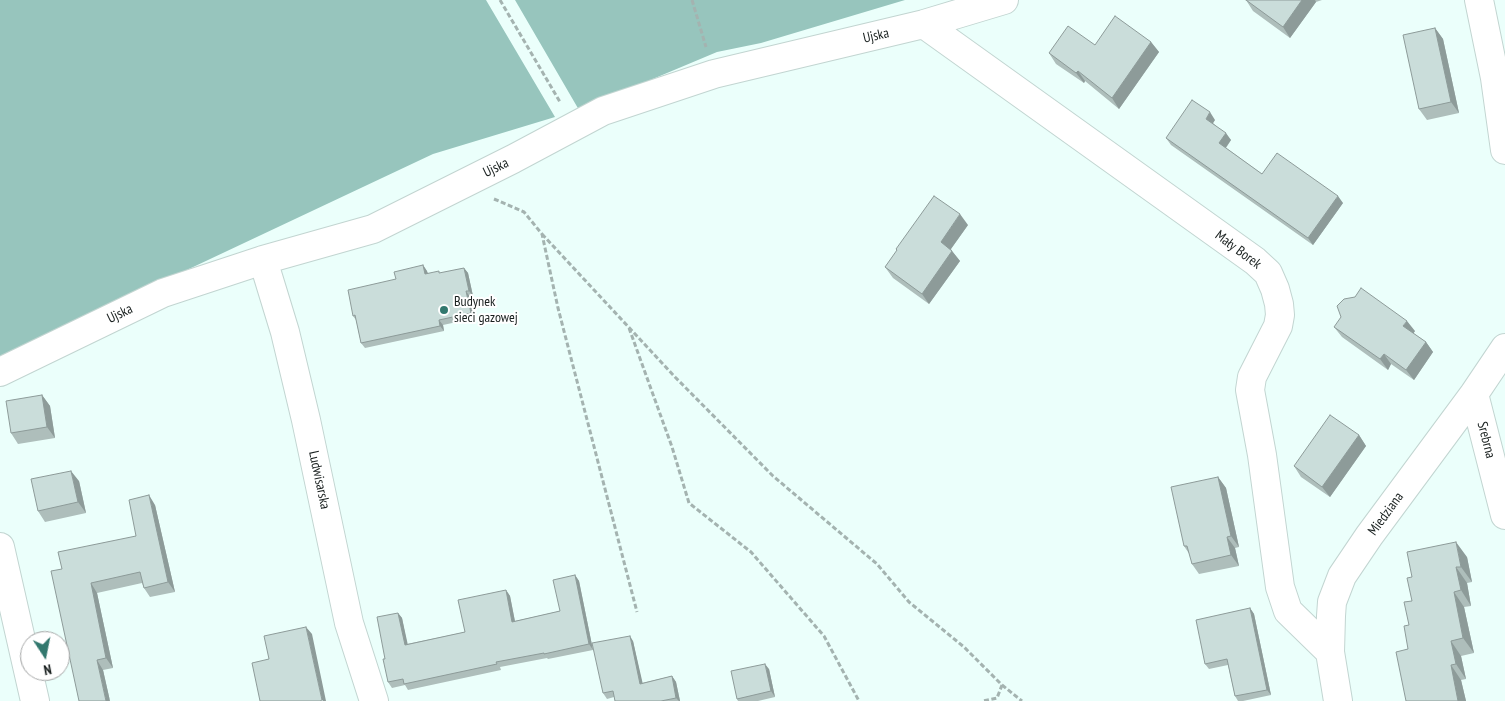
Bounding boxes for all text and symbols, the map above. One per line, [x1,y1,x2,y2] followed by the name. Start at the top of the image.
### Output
[861,25,891,47] street label: Ujska
[481,155,511,181] street label: Ujska
[1211,227,1265,273] street label: Mały Borek
[454,294,518,326] place label: Budynek sieci gazowej
[105,301,135,327] street label: Ujska
[438,304,450,316] marker: Budynek sieci gazowej
[1473,420,1499,460] street label: Srebrna
[305,449,333,511] street label: Ludwisarska
[1365,489,1407,539] street label: Miedziana
[20,631,70,681] north arrow
[42,660,53,679] text: N

